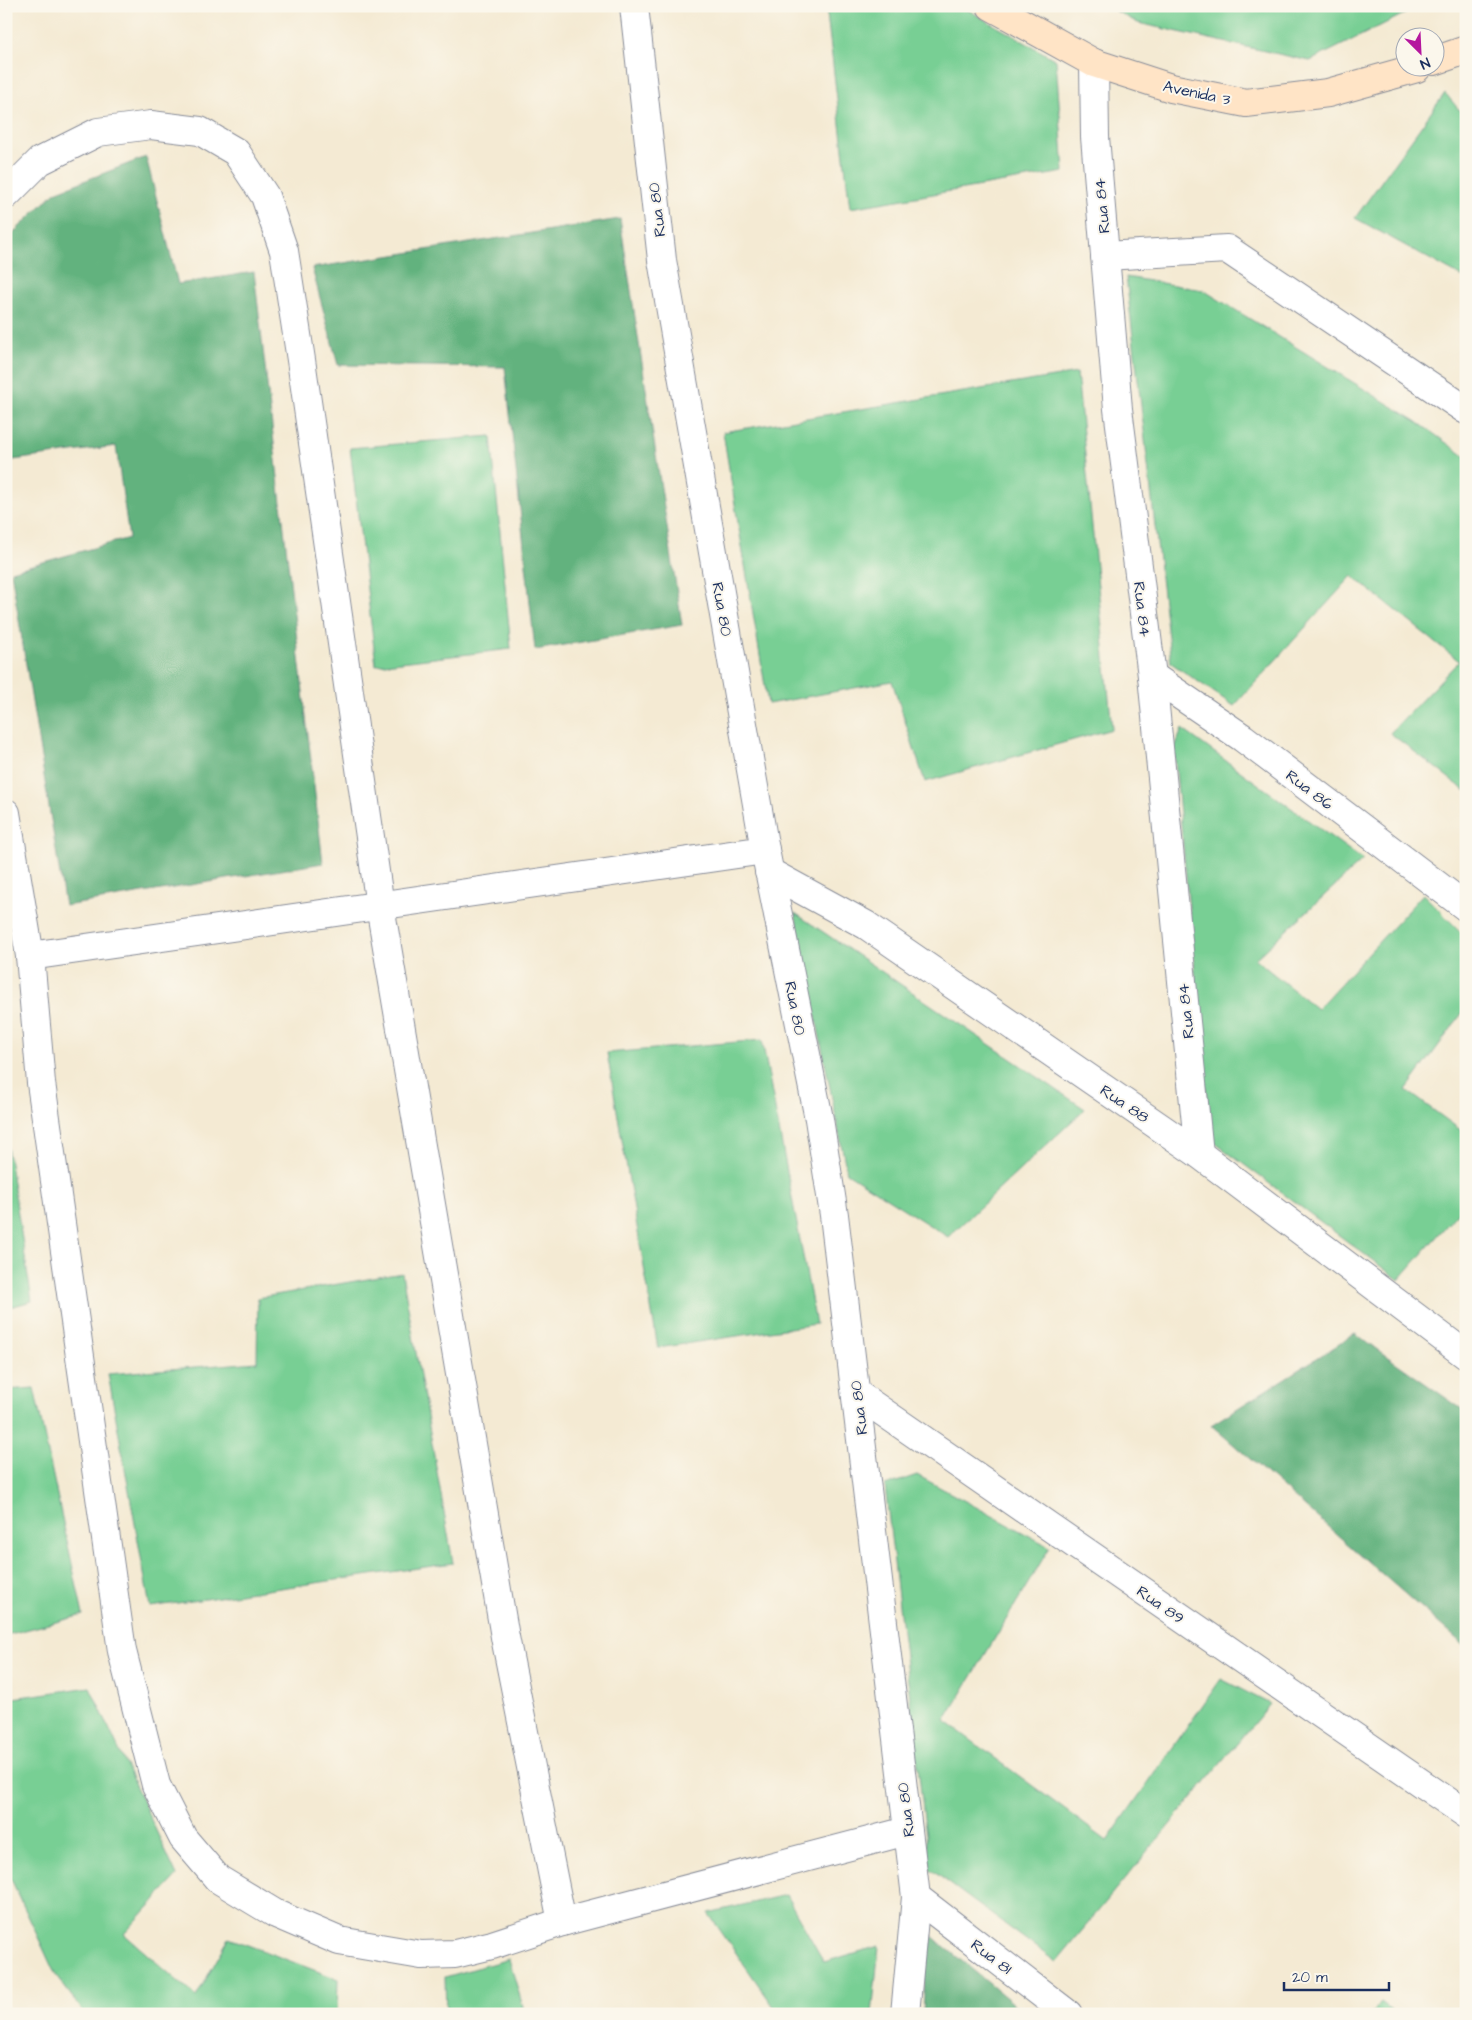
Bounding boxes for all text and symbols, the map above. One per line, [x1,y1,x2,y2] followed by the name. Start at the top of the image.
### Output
[1394,28,1444,78] north arrow
[1417,52,1433,74] text: N
[1161,75,1233,111] street label: Avenida 3
[1089,177,1115,234] street label: Rua 84
[643,181,671,238] street label: Rua 80
[706,580,738,638] street label: Rua 80
[1128,580,1156,638] street label: Rua 84
[1281,765,1338,815] street label: Rua 86
[779,979,811,1037] street label: Rua 80
[1172,982,1200,1040] street label: Rua 84
[1096,1079,1153,1128] street label: Rua 88
[845,1379,873,1436] street label: Rua 80
[1132,1580,1189,1629] street label: Rua 89
[892,1781,920,1838] street label: Rua 80
[966,1934,1017,1980] street label: Rua 81
[1284,1960,1390,1992] scale bar
[1292,1967,1328,1988] text: 20 m

